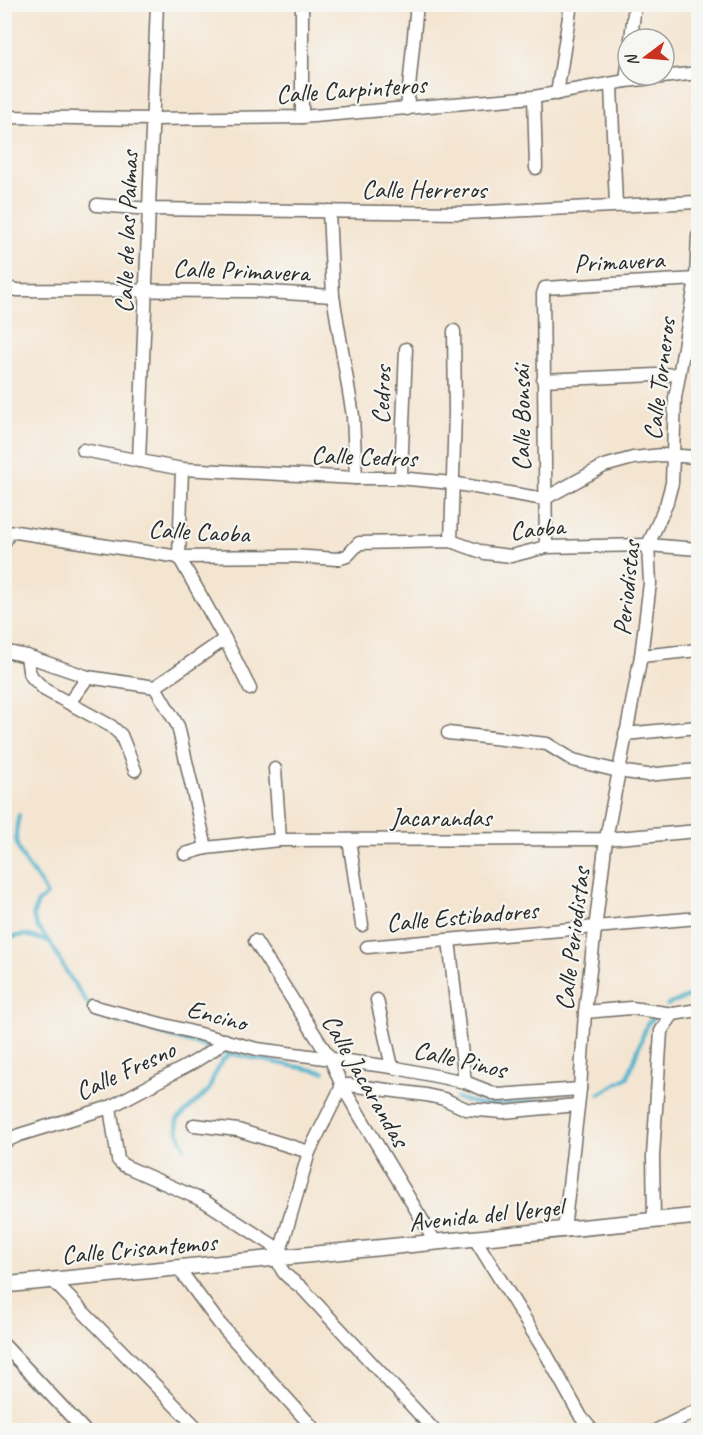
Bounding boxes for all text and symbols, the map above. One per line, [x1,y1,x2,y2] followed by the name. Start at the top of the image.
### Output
[616,27,676,87] north arrow
[621,50,644,68] text: N
[275,68,429,111] street label: Calle Carpinteros
[107,148,146,314] street label: Calle de las Palmas
[362,173,489,206] street label: Calle Herreros
[573,243,667,280] street label: Primavera
[172,252,312,289] street label: Calle Primavera
[636,314,684,442] street label: Calle Torneros
[505,362,538,471] street label: Calle Bonsái
[364,363,399,425] street label: Cedros
[311,438,420,475] street label: Calle Cedros
[508,509,568,548] street label: Caoba
[148,512,252,551] street label: Calle Caoba
[605,537,648,637] street label: Periodistas
[389,801,494,834] street label: Jacarandas
[547,864,598,1012] street label: Calle Periodistas
[385,893,541,940] street label: Calle Estibadores
[183,992,253,1040] street label: Encino
[314,1008,418,1154] street label: Calle Jacarandas
[70,1032,182,1108] street label: Calle Fresno
[410,1033,511,1087] street label: Calle Pinos
[407,1190,569,1239] street label: Avenida del Vergel
[60,1225,220,1272] street label: Calle Crisantemos

